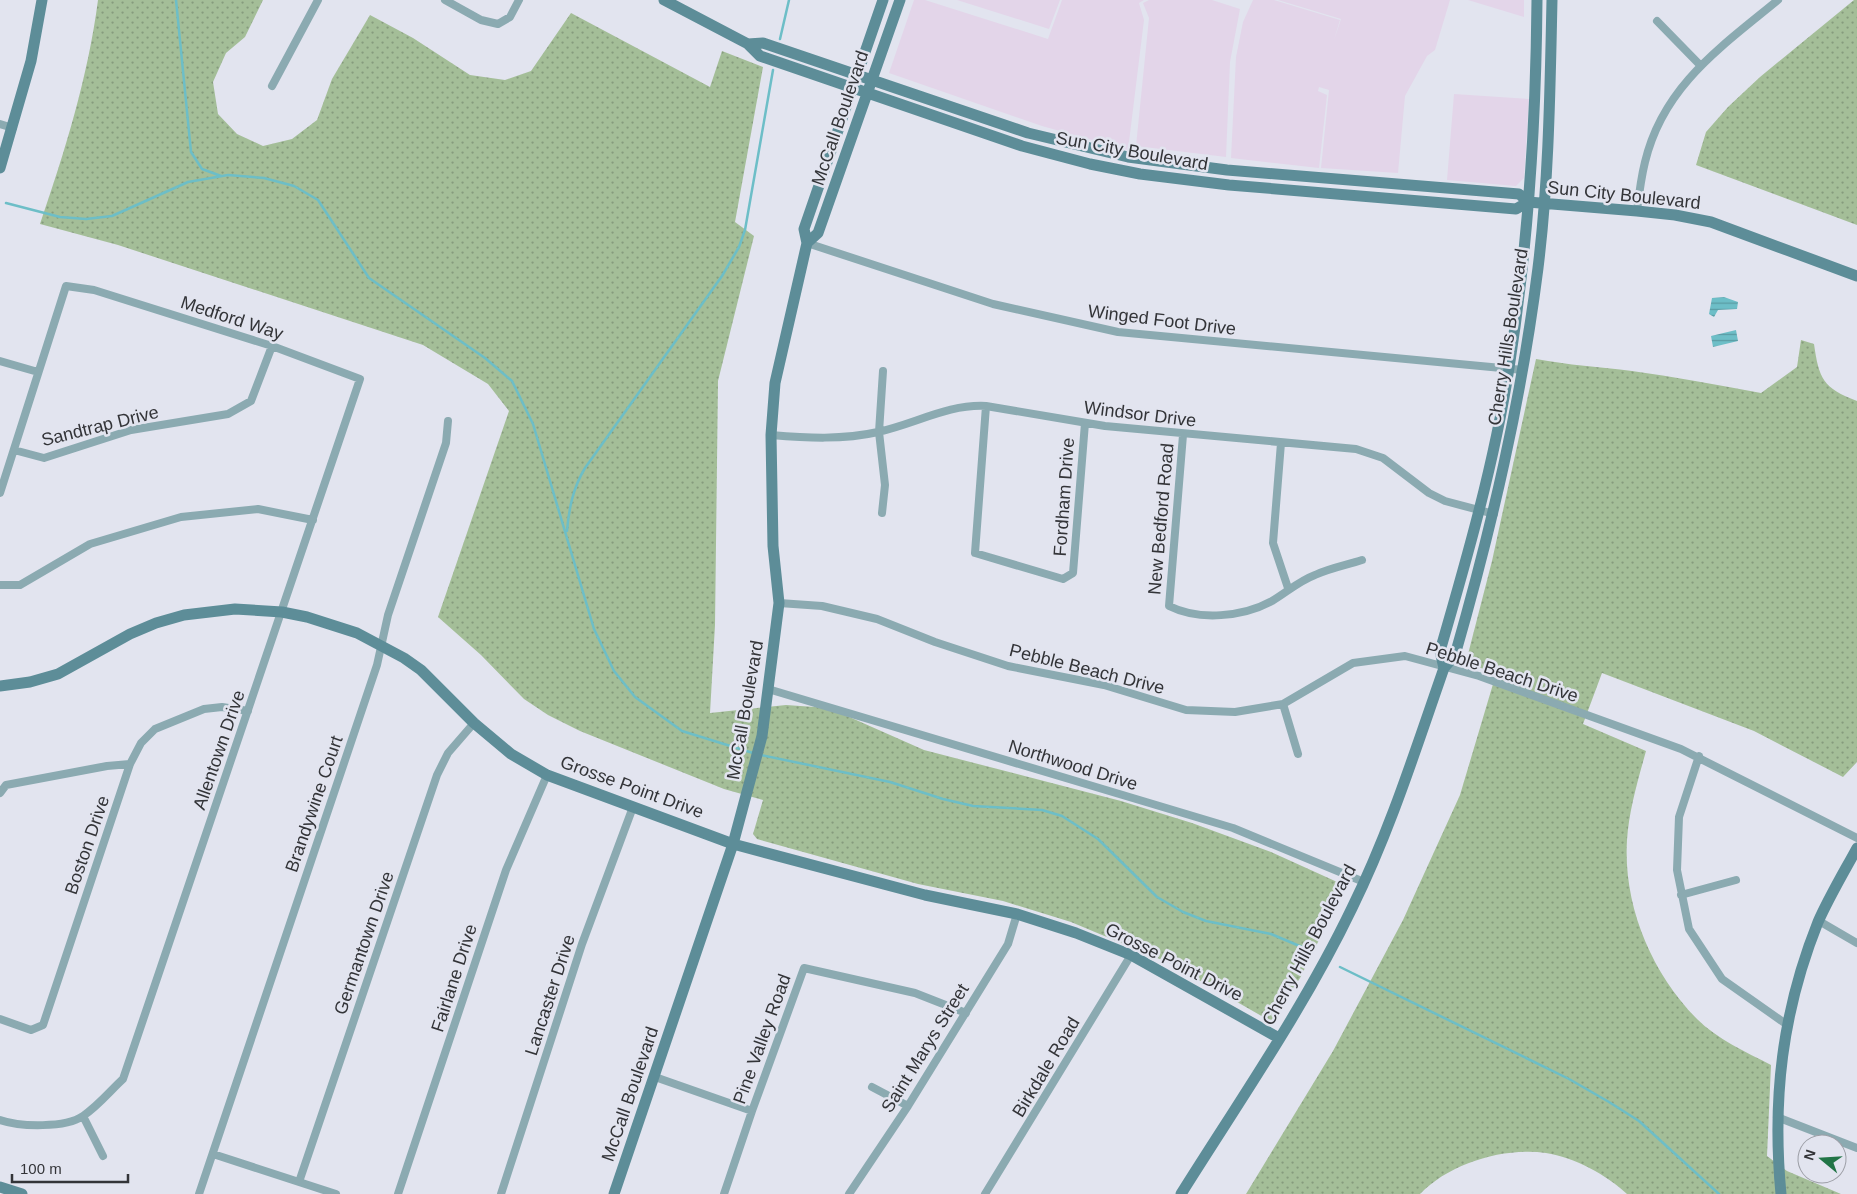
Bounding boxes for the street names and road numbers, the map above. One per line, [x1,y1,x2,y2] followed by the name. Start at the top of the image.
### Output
[808,48,872,188] street label: McCall Boulevard
[1054,128,1210,174] street label: Sun City Boulevard
[1546,177,1702,213] street label: Sun City Boulevard
[1484,247,1532,427] street label: Cherry Hills Boulevard
[178,292,286,344] street label: Medford Way
[1087,301,1237,339] street label: Winged Foot Drive
[1083,397,1197,431] street label: Windsor Drive
[39,402,161,450] street label: Sandtrap Drive
[1050,437,1078,557] street label: Fordham Drive
[1144,442,1178,596] street label: New Bedford Road
[1423,638,1581,706] street label: Pebble Beach Drive
[723,639,767,781] street label: McCall Boulevard
[1007,640,1167,698] street label: Pebble Beach Drive
[189,688,249,812] street label: Allentown Drive
[281,733,347,875] street label: Brandywine Court
[1006,736,1140,794] street label: Northwood Drive
[558,752,706,822] street label: Grosse Point Drive
[61,793,113,897] street label: Boston Drive
[1258,861,1360,1029] street label: Cherry Hills Boulevard
[330,869,398,1017] street label: Germantown Drive
[1102,919,1246,1005] street label: Grosse Point Drive
[427,922,481,1034] street label: Fairlane Drive
[521,932,579,1058] street label: Lancaster Drive
[729,971,795,1107] street label: Pine Valley Road
[877,980,973,1116] street label: Saint Marys Street
[1008,1013,1084,1121] street label: Birkdale Road
[598,1024,662,1164] street label: McCall Boulevard

